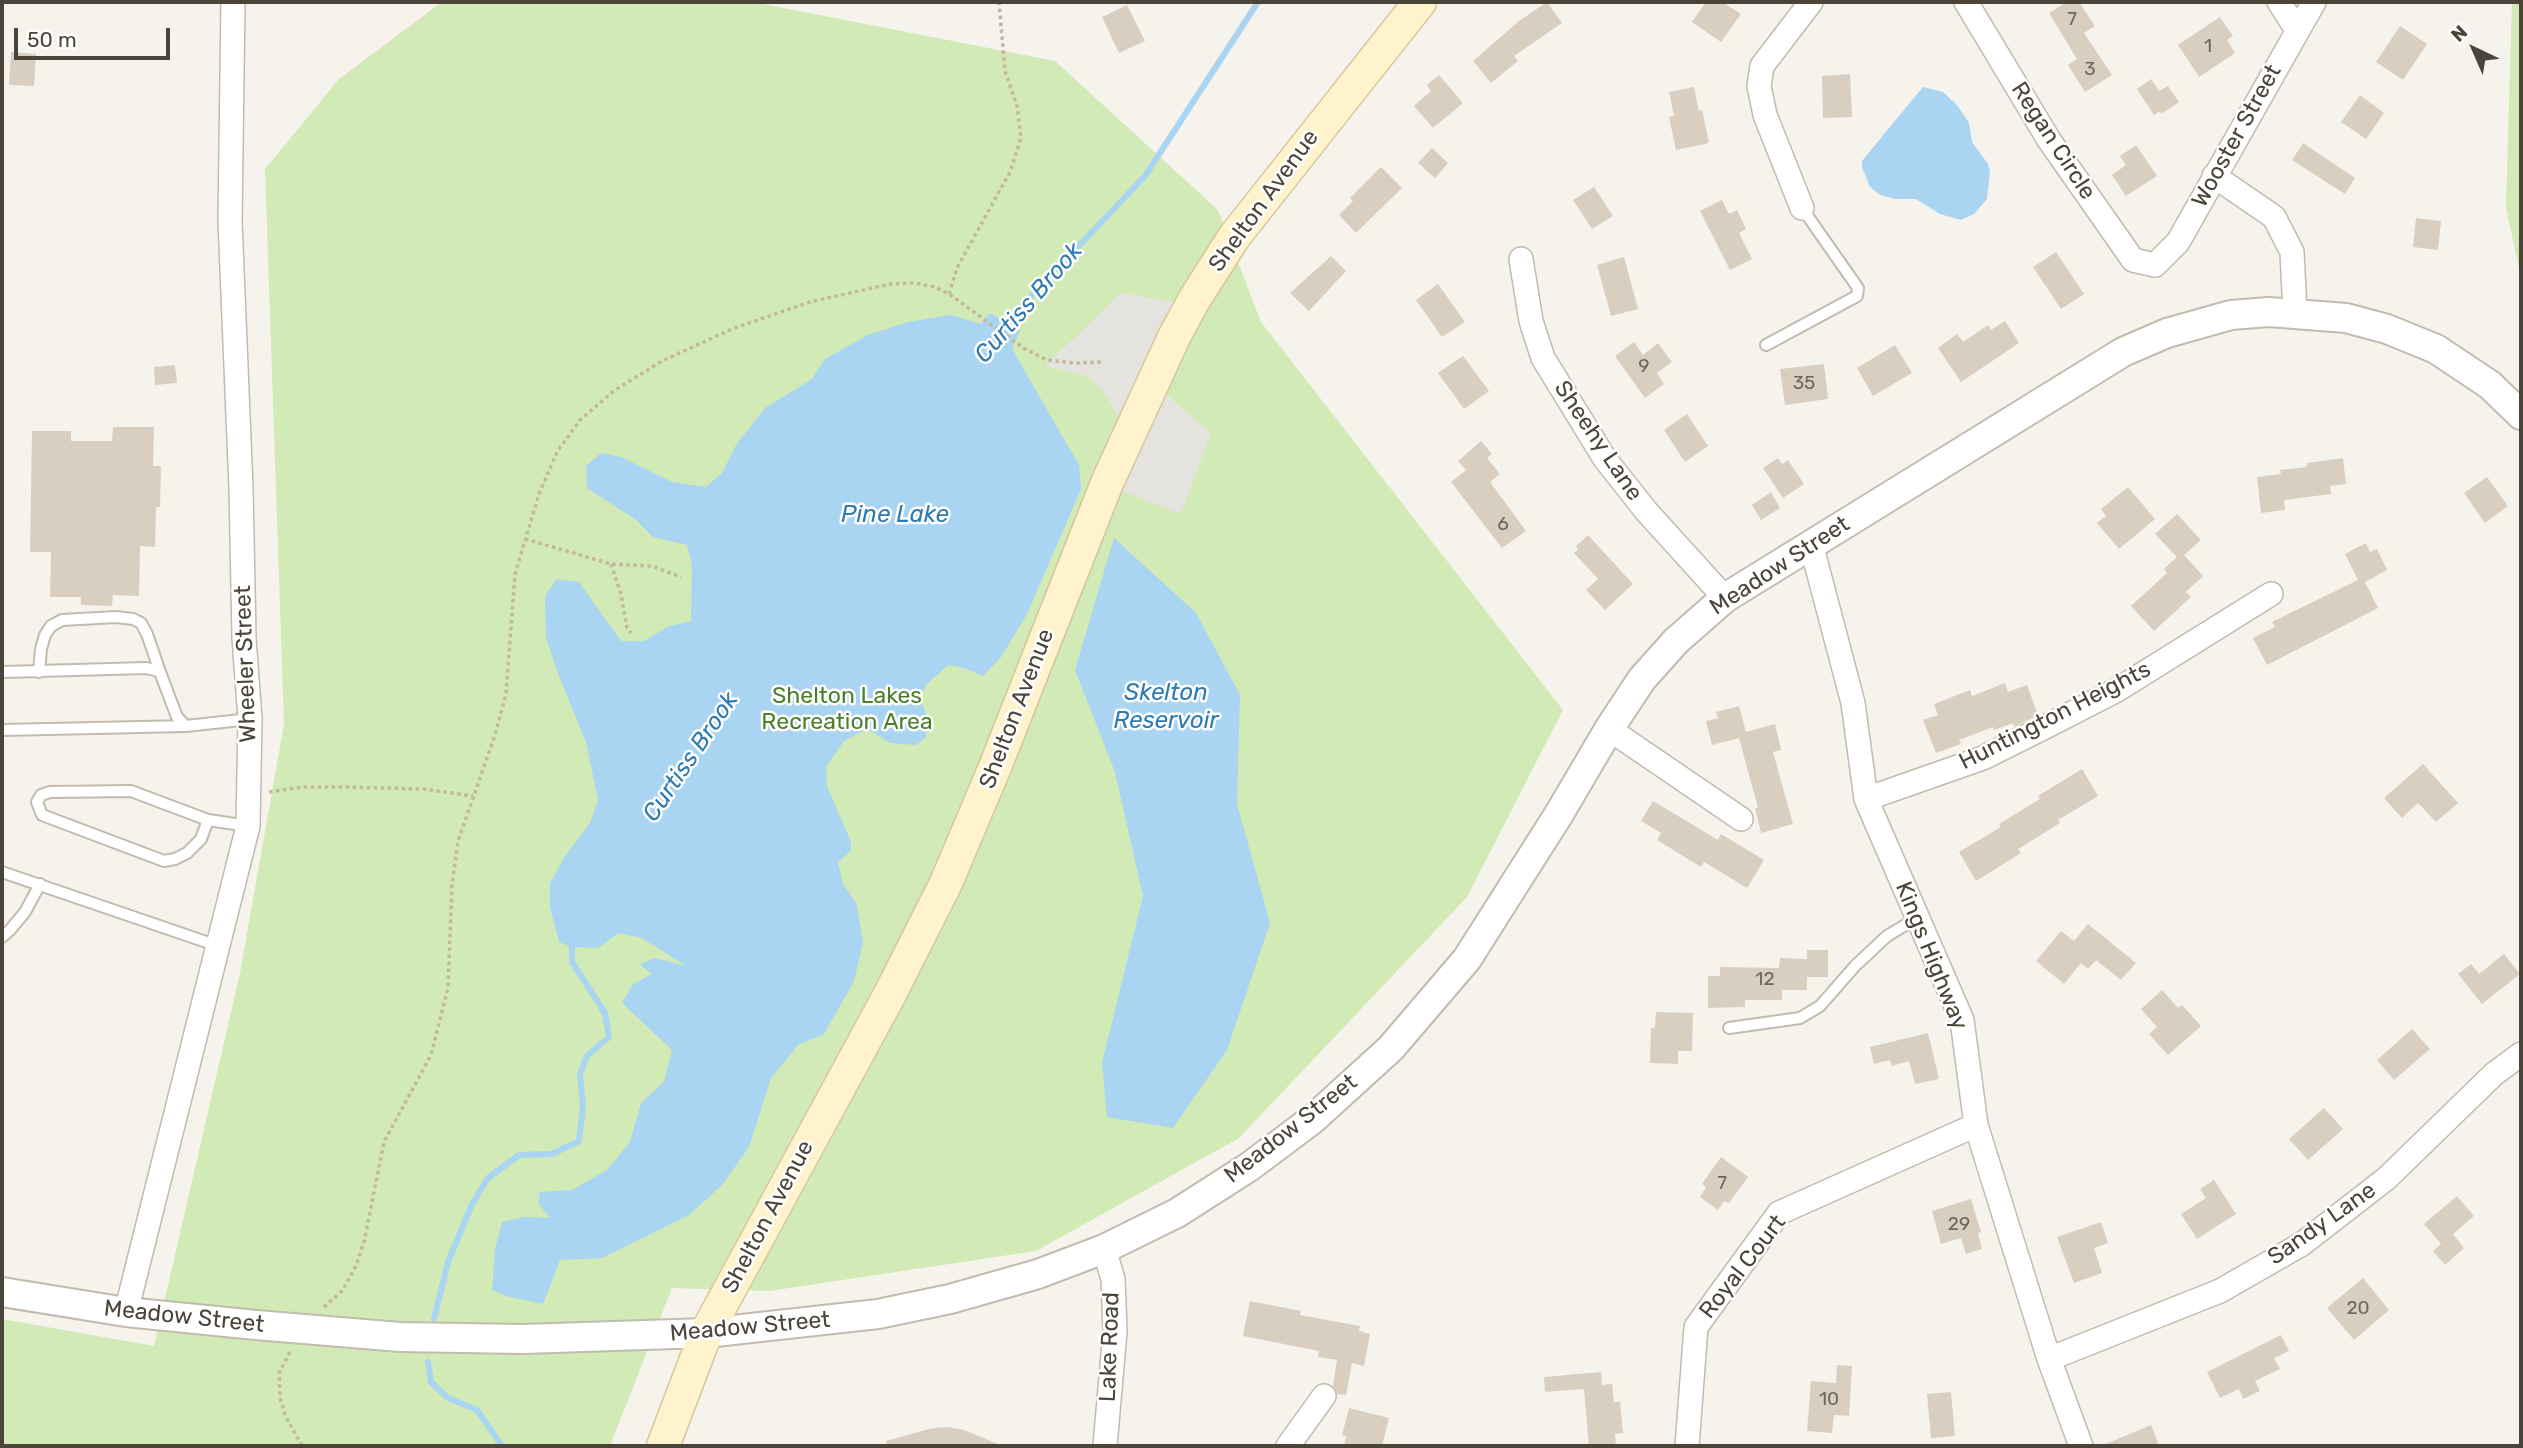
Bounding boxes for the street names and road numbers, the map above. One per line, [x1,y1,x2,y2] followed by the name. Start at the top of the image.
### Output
[2186,60,2288,212] street label: Wooster Street
[2005,77,2101,205] street label: Regan Circle
[1203,124,1325,278] street label: Shelton Avenue
[1548,376,1648,506] street label: Sheehy Lane
[1705,511,1855,621] street label: Meadow Street
[229,585,263,743] street label: Wheeler Street
[974,625,1060,793] street label: Shelton Avenue
[1955,656,2155,776] street label: Huntington Heights
[1889,878,1973,1034] street label: Kings Highway
[1219,1069,1363,1189] street label: Meadow Street
[716,1136,820,1298] street label: Shelton Avenue
[2263,1177,2381,1271] street label: Sandy Lane
[1694,1210,1792,1324] street label: Royal Court
[1094,1292,1126,1402] street label: Lake Road
[103,1295,265,1339] street label: Meadow Street
[669,1306,831,1348] street label: Meadow Street

